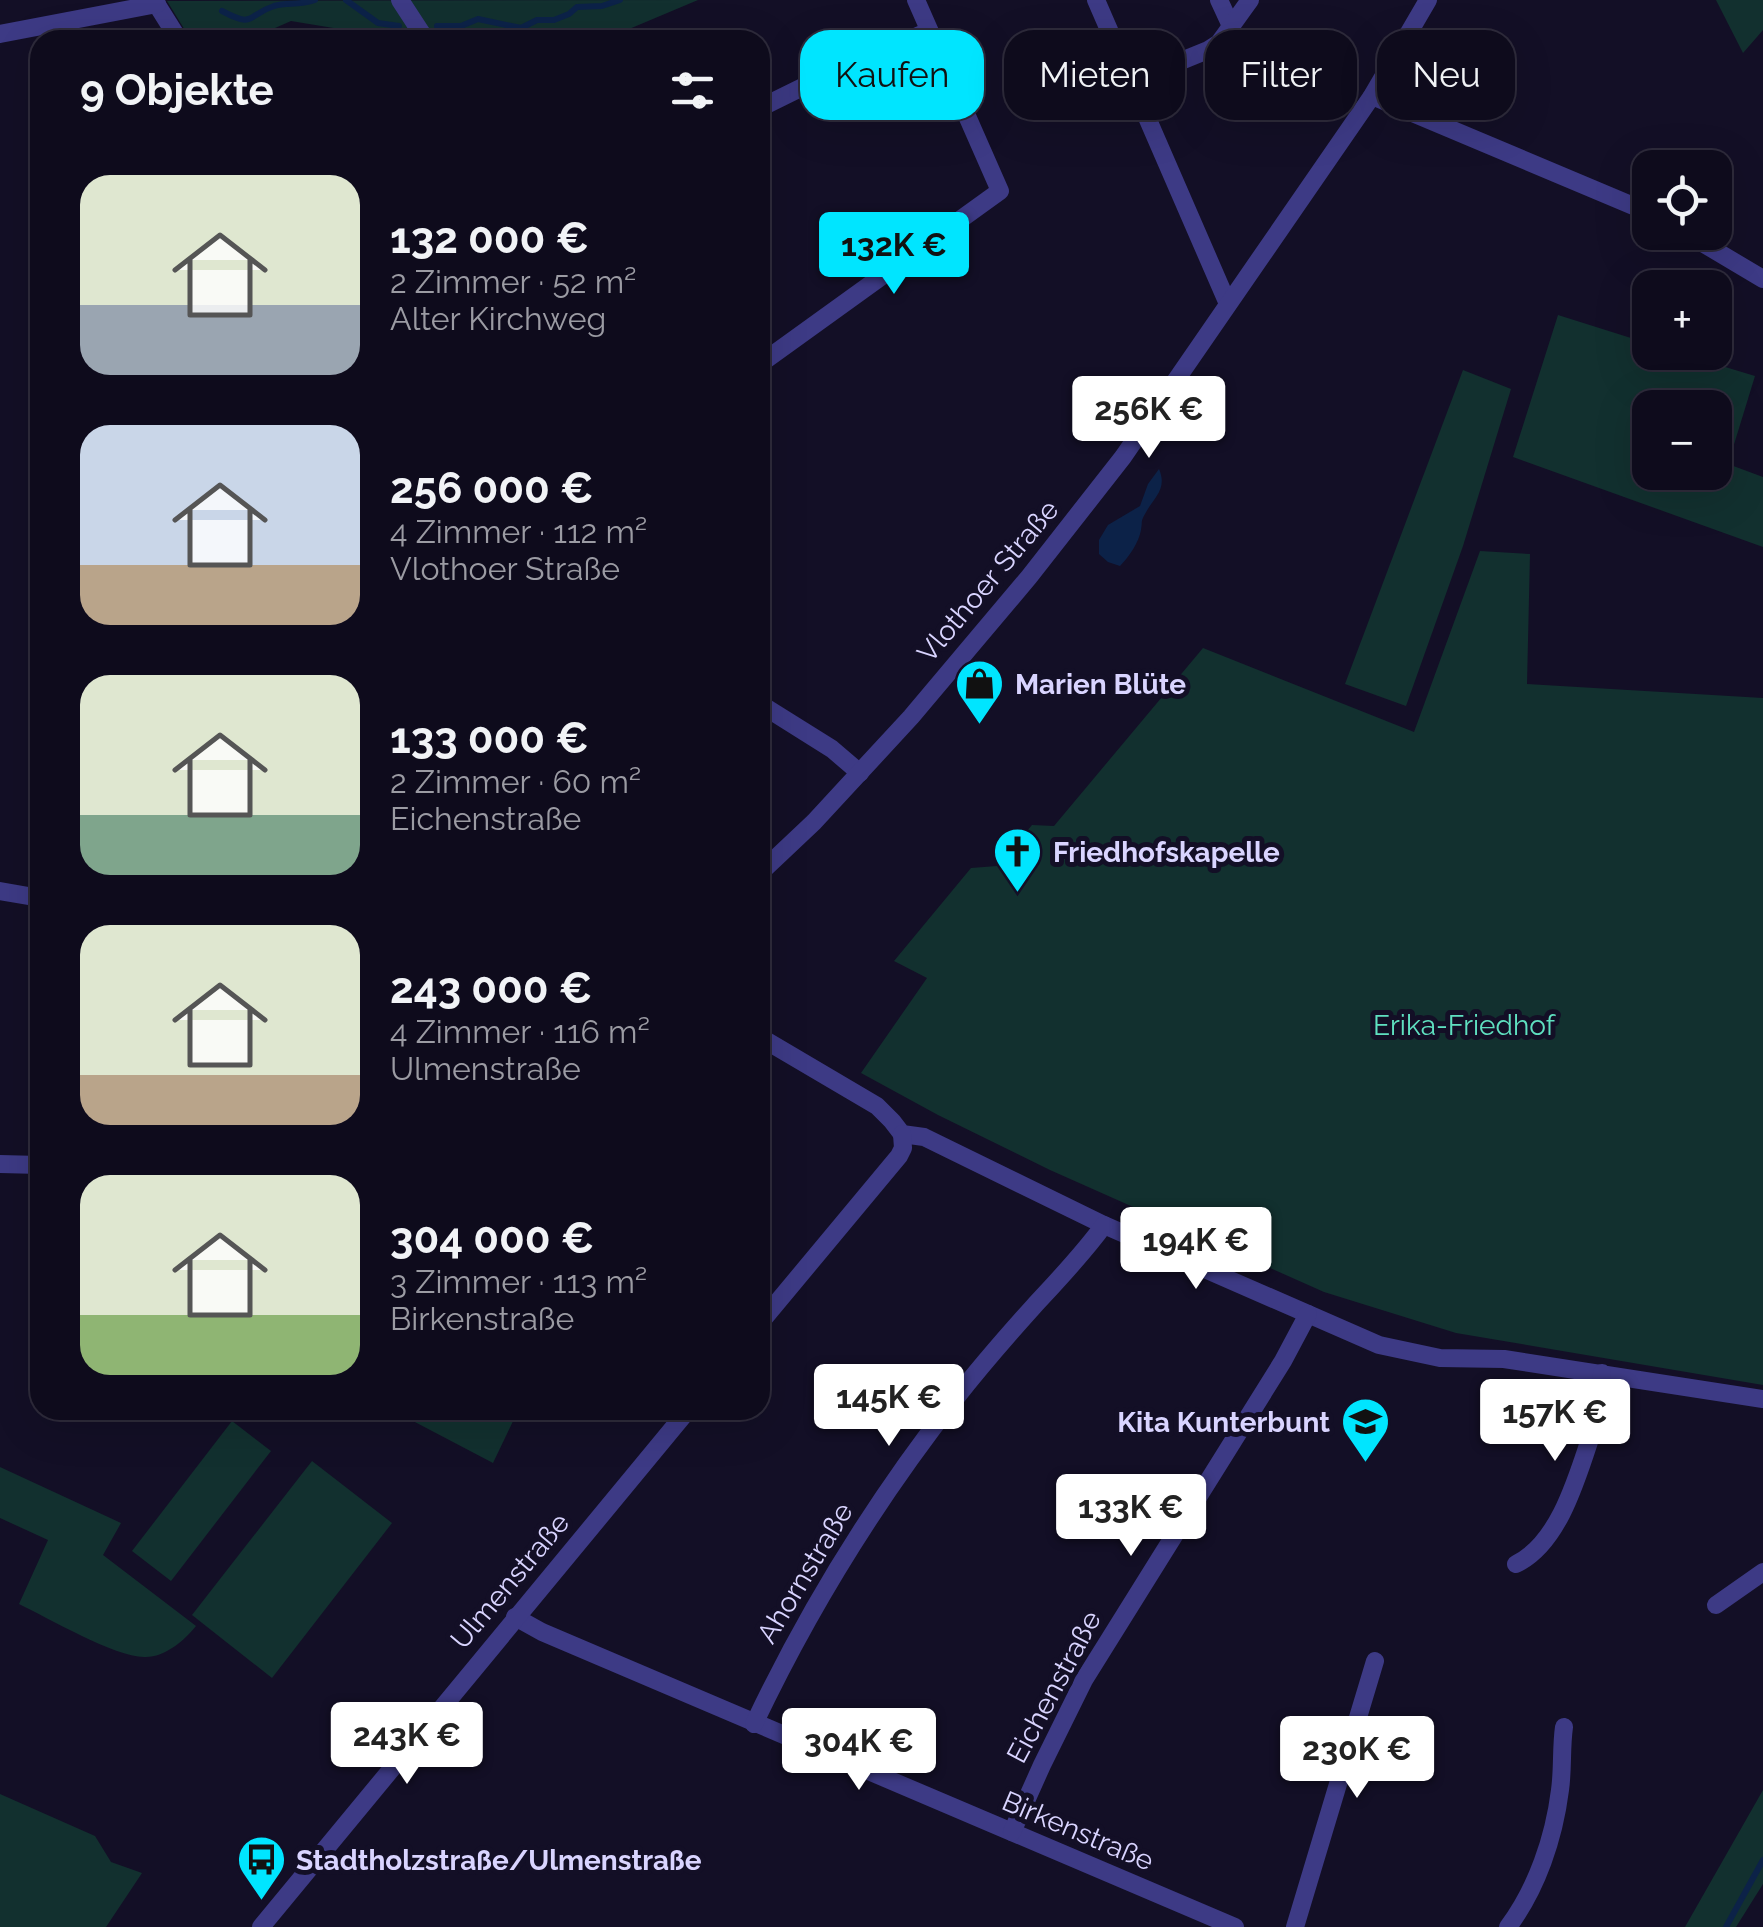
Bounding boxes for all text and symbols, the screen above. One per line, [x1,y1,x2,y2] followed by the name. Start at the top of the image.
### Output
[800,30,984,120] chip: Kaufen
[1004,30,1185,120] chip: Mieten
[1205,30,1357,120] chip: Filter
[1377,30,1515,120] chip: Neu
[665,63,720,118] icon: filters
[80,66,274,115] text: 9 Objekte
[1632,150,1732,490] map controls
[1632,150,1732,250] button: locate
[813,212,975,297] pin: 132K €
[390,214,589,263] text: 132 000 €
[160,215,280,335] icon: home
[841,226,947,263] text: 132K €
[390,263,637,300] text: 2 Zimmer · 52 m²
[1632,270,1732,370] button: +
[390,300,606,337] text: Alter Kirchweg
[1068,376,1230,461] pin: 256K €
[1094,390,1204,427] text: 256K €
[1632,390,1732,490] button: −
[390,464,594,513] text: 256 000 €
[160,465,280,585] icon: home
[911,493,1065,669] street label: Vlothoer Straße
[390,513,647,550] text: 4 Zimmer · 112 m²
[390,550,620,587] text: Vlothoer Straße
[954,658,1006,726] shop icon: Marien Blüte
[1015,668,1186,701] place label: Marien Blüte
[390,714,589,763] text: 133 000 €
[160,715,280,835] icon: home
[390,763,641,800] text: 2 Zimmer · 60 m²
[390,800,581,837] text: Eichenstraße
[992,826,1044,894] church icon: Friedhofskapelle
[1053,836,1280,869] place label: Friedhofskapelle
[390,964,592,1013] text: 243 000 €
[160,965,280,1085] icon: home
[1373,1009,1557,1042] park label: Erika-Friedhof
[390,1013,650,1050] text: 4 Zimmer · 116 m²
[390,1050,581,1087] text: Ulmenstraße
[1115,1207,1277,1292] pin: 194K €
[390,1214,594,1263] text: 304 000 €
[160,1215,280,1335] icon: home
[1142,1221,1250,1258] text: 194K €
[390,1263,647,1300] text: 3 Zimmer · 113 m²
[390,1300,574,1337] text: Birkenstraße
[808,1364,970,1449] pin: 145K €
[836,1378,942,1415] text: 145K €
[1474,1379,1636,1464] pin: 157K €
[1502,1393,1608,1430] text: 157K €
[1339,1396,1391,1464] school or university icon: Kita Kunterbunt
[1117,1406,1330,1439] place label: Kita Kunterbunt
[1050,1474,1212,1559] pin: 133K €
[1078,1488,1184,1525] text: 133K €
[750,1497,860,1649] street label: Ahornstraße
[444,1506,576,1656] street label: Ulmenstraße
[1000,1605,1108,1769] street label: Eichenstraße
[326,1702,488,1787] pin: 243K €
[778,1708,940,1793] pin: 304K €
[353,1716,461,1753] text: 243K €
[1276,1716,1438,1801] pin: 230K €
[804,1722,914,1759] text: 304K €
[1302,1730,1412,1767] text: 230K €
[997,1784,1159,1878] street label: Birkenstraße
[235,1834,287,1902] bus stop icon: Stadtholzstraße/Ulmenstraße
[296,1844,702,1877] place label: Stadtholzstraße/Ulmenstraße

